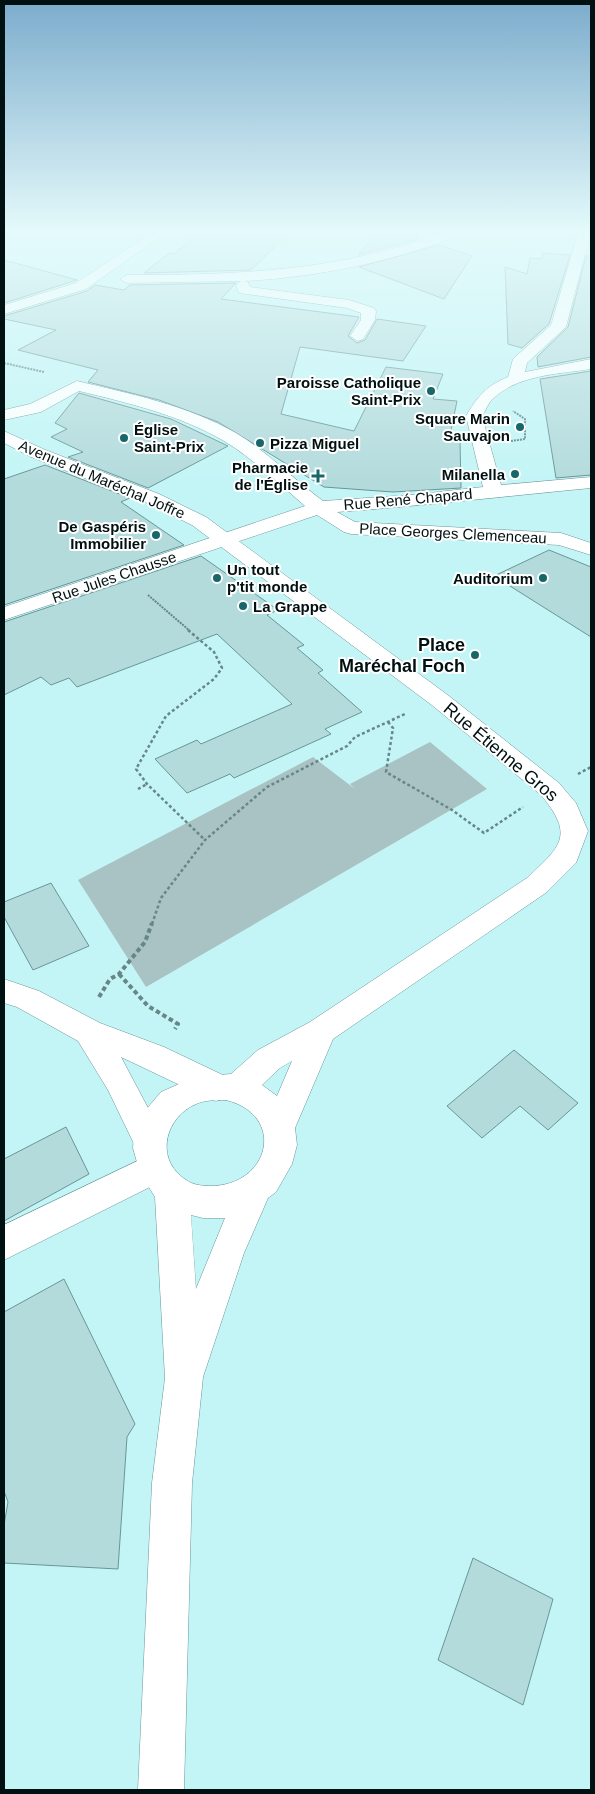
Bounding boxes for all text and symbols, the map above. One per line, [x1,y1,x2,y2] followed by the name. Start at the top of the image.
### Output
[277,374,422,408] place label: Paroisse Catholique Saint-Prix
[425,385,437,397] marker: Paroisse Catholique Saint-Prix
[415,410,510,444] place label: Square Marin Sauvajon
[134,421,205,455] place label: Église Saint-Prix
[514,421,526,433] marker: Square Marin Sauvajon
[118,432,130,444] marker: Église Saint-Prix
[270,435,359,452] place label: Pizza Miguel
[16,436,188,522] street label: Avenue du Maréchal Joffre
[254,437,266,449] marker: Pizza Miguel
[232,459,308,493] place label: Pharmacie de l'Église
[442,466,506,483] place label: Milanella
[509,468,521,480] marker: Milanella
[312,470,324,482] marker: Pharmacie de l'Église
[343,485,473,513] street label: Rue René Chapard
[58,518,146,552] place label: De Gaspéris Immobilier
[359,520,547,546] street label: Place Georges Clemenceau
[150,529,162,541] marker: De Gaspéris Immobilier
[50,548,178,606] street label: Rue Jules Chausse
[227,561,307,595] place label: Un tout p'tit monde
[453,570,533,587] place label: Auditorium
[211,572,223,584] marker: Un tout p'tit monde
[537,572,549,584] marker: Auditorium
[253,598,327,615] place label: La Grappe
[237,600,249,612] marker: La Grappe
[339,635,465,676] place label: Place Maréchal Foch
[469,649,481,661] marker: Place Maréchal Foch
[440,698,562,806] street label: Rue Étienne Gros

